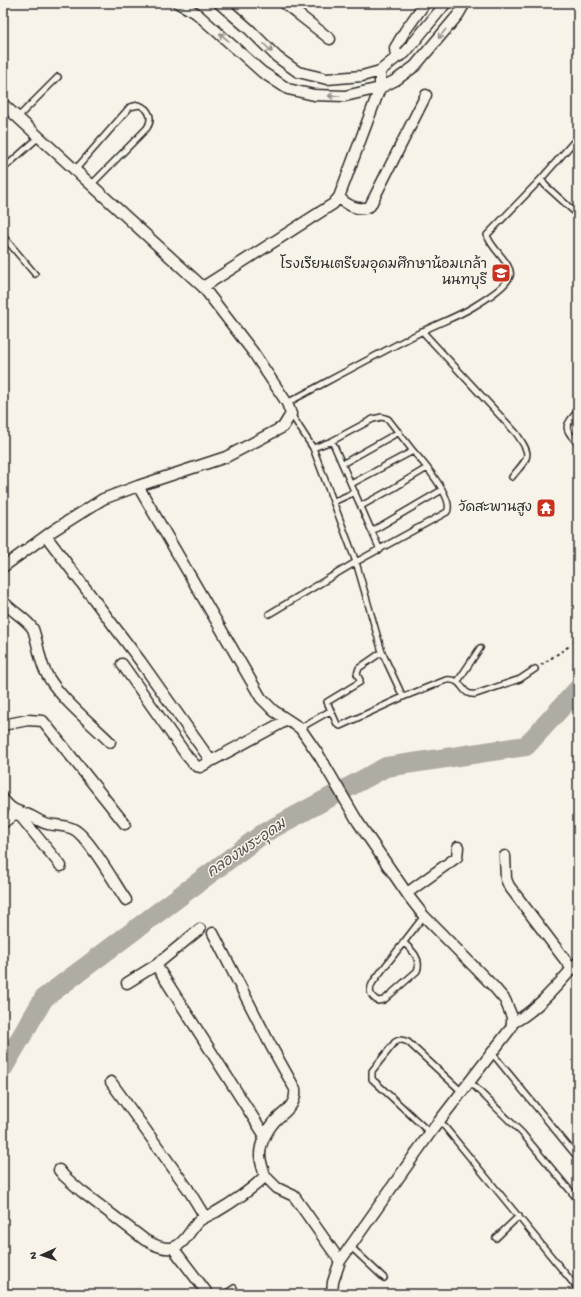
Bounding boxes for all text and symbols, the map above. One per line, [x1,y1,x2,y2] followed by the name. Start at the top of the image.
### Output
[437,29,446,39] one-way arrow
[218,33,229,42] one-way arrow
[263,43,273,53] one-way arrow
[328,92,341,100] one-way arrow
[280,254,488,290] place label: โรงเรียนเตรียมอุดมศึกษาน้อมเกล้า นนทบุรี
[490,262,512,284] school or university icon: โรงเรียนเตรียมอุดมศึกษาน้อมเกล้า นนทบุรี
[535,497,557,519] temple icon: วัดสะพานสูง
[459,499,532,517] place label: วัดสะพานสูง
[204,815,291,882] water label: คลองพระอุดม
[22,1235,62,1275] north arrow
[28,1252,40,1259] text: N

